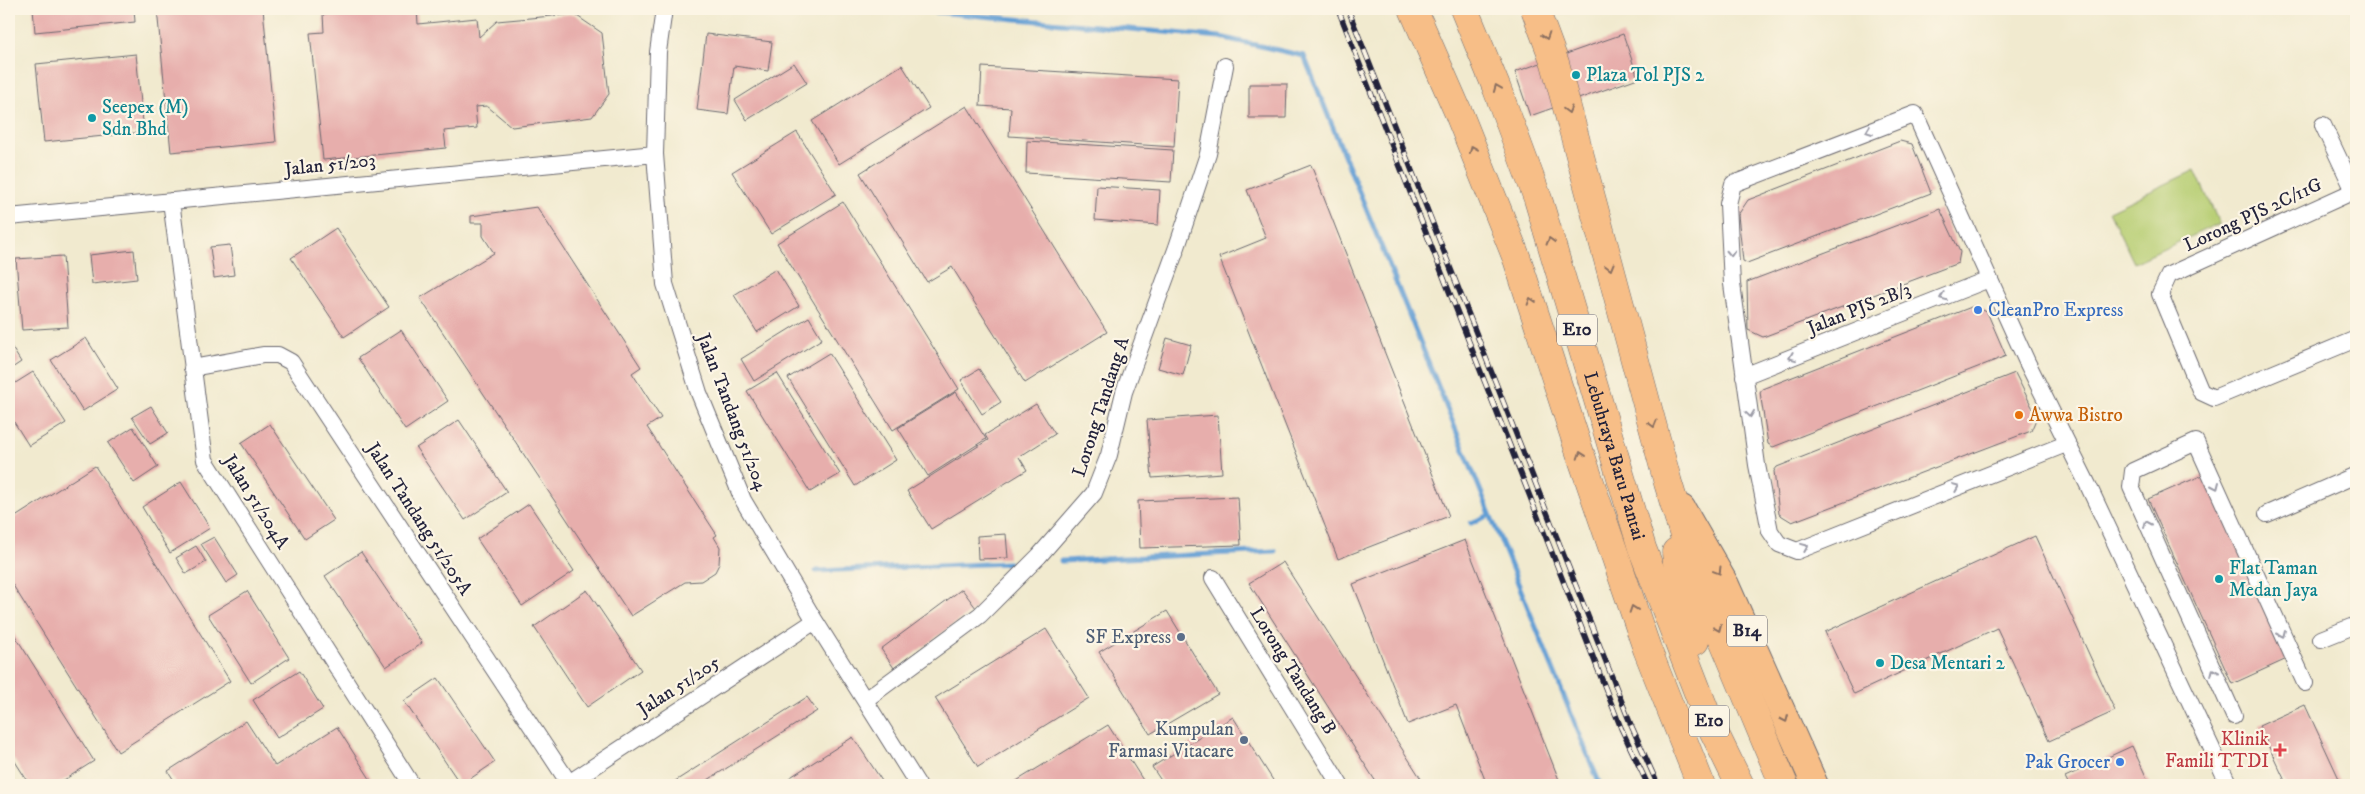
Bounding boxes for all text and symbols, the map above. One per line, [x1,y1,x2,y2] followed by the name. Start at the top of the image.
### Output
[1540,31,1550,40] one-way arrow
[1586,64,1705,87] place label: Plaza Tol PJS 2
[1570,69,1582,81] marker: Plaza Tol PJS 2
[1492,84,1503,93] one-way arrow
[102,96,189,141] place label: Seepex (M) Sdn Bhd
[1562,106,1573,115] one-way arrow
[86,112,98,124] marker: Seepex (M) Sdn Bhd
[1865,125,1874,135] one-way arrow
[1469,145,1479,154] one-way arrow
[281,149,377,181] street label: Jalan 51/203
[2180,173,2326,257] street label: Lorong PJS 2C/11G
[1546,238,1556,246] one-way arrow
[1725,249,1736,257] one-way arrow
[1605,263,1615,271] one-way arrow
[1802,278,1914,341] street label: Jalan PJS 2B/3
[1939,290,1948,301] one-way arrow
[1526,297,1536,305] one-way arrow
[1988,299,2123,322] place label: CleanPro Express
[1972,304,1984,316] marker: CleanPro Express
[1557,314,1597,346] road number: E10
[691,328,773,495] street label: Jalan Tandang 51/204
[1068,333,1135,480] street label: Lorong Tandang A
[1788,350,1797,361] one-way arrow
[1579,369,1651,543] street label: Lebuhraya Baru Pantai
[2029,404,2123,427] place label: Awwa Bistro
[2013,409,2025,421] marker: Awwa Bistro
[1744,410,1754,419] one-way arrow
[1647,420,1657,428] one-way arrow
[360,437,477,600] street label: Jalan Tandang 51/205A
[217,449,295,554] street label: Jalan 51/204A
[1576,451,1586,460] one-way arrow
[2209,481,2220,490] one-way arrow
[1951,483,1960,494] one-way arrow
[2143,520,2153,529] one-way arrow
[1800,543,1809,553] one-way arrow
[2229,557,2318,602] place label: Flat Taman Medan Jaya
[1712,566,1722,575] one-way arrow
[2213,573,2225,585] marker: Flat Taman Medan Jaya
[1245,603,1341,739] street label: Lorong Tandang B
[1629,605,1639,614] one-way arrow
[1727,616,1767,646] road number: B14
[1712,623,1722,632] one-way arrow
[1085,626,1171,649] place label: SF Express
[2276,629,2287,638] one-way arrow
[1175,631,1187,643] marker: SF Express
[632,651,725,722] street label: Jalan 51/205
[1890,652,2006,675] place label: Desa Mentari 2
[1874,657,1886,669] marker: Desa Mentari 2
[2209,668,2220,677] one-way arrow
[1689,706,1729,736] road number: E10
[1779,714,1790,723] one-way arrow
[1108,718,1234,763] place label: Kumpulan Farmasi Vitacare
[2165,728,2270,773] place label: Klinik Famili TTDI
[1238,734,1250,746] marker: Kumpulan Farmasi Vitacare
[2273,743,2287,757] marker: Klinik Famili TTDI
[2025,751,2110,774] place label: Pak Grocer
[2114,756,2126,768] marker: Pak Grocer

